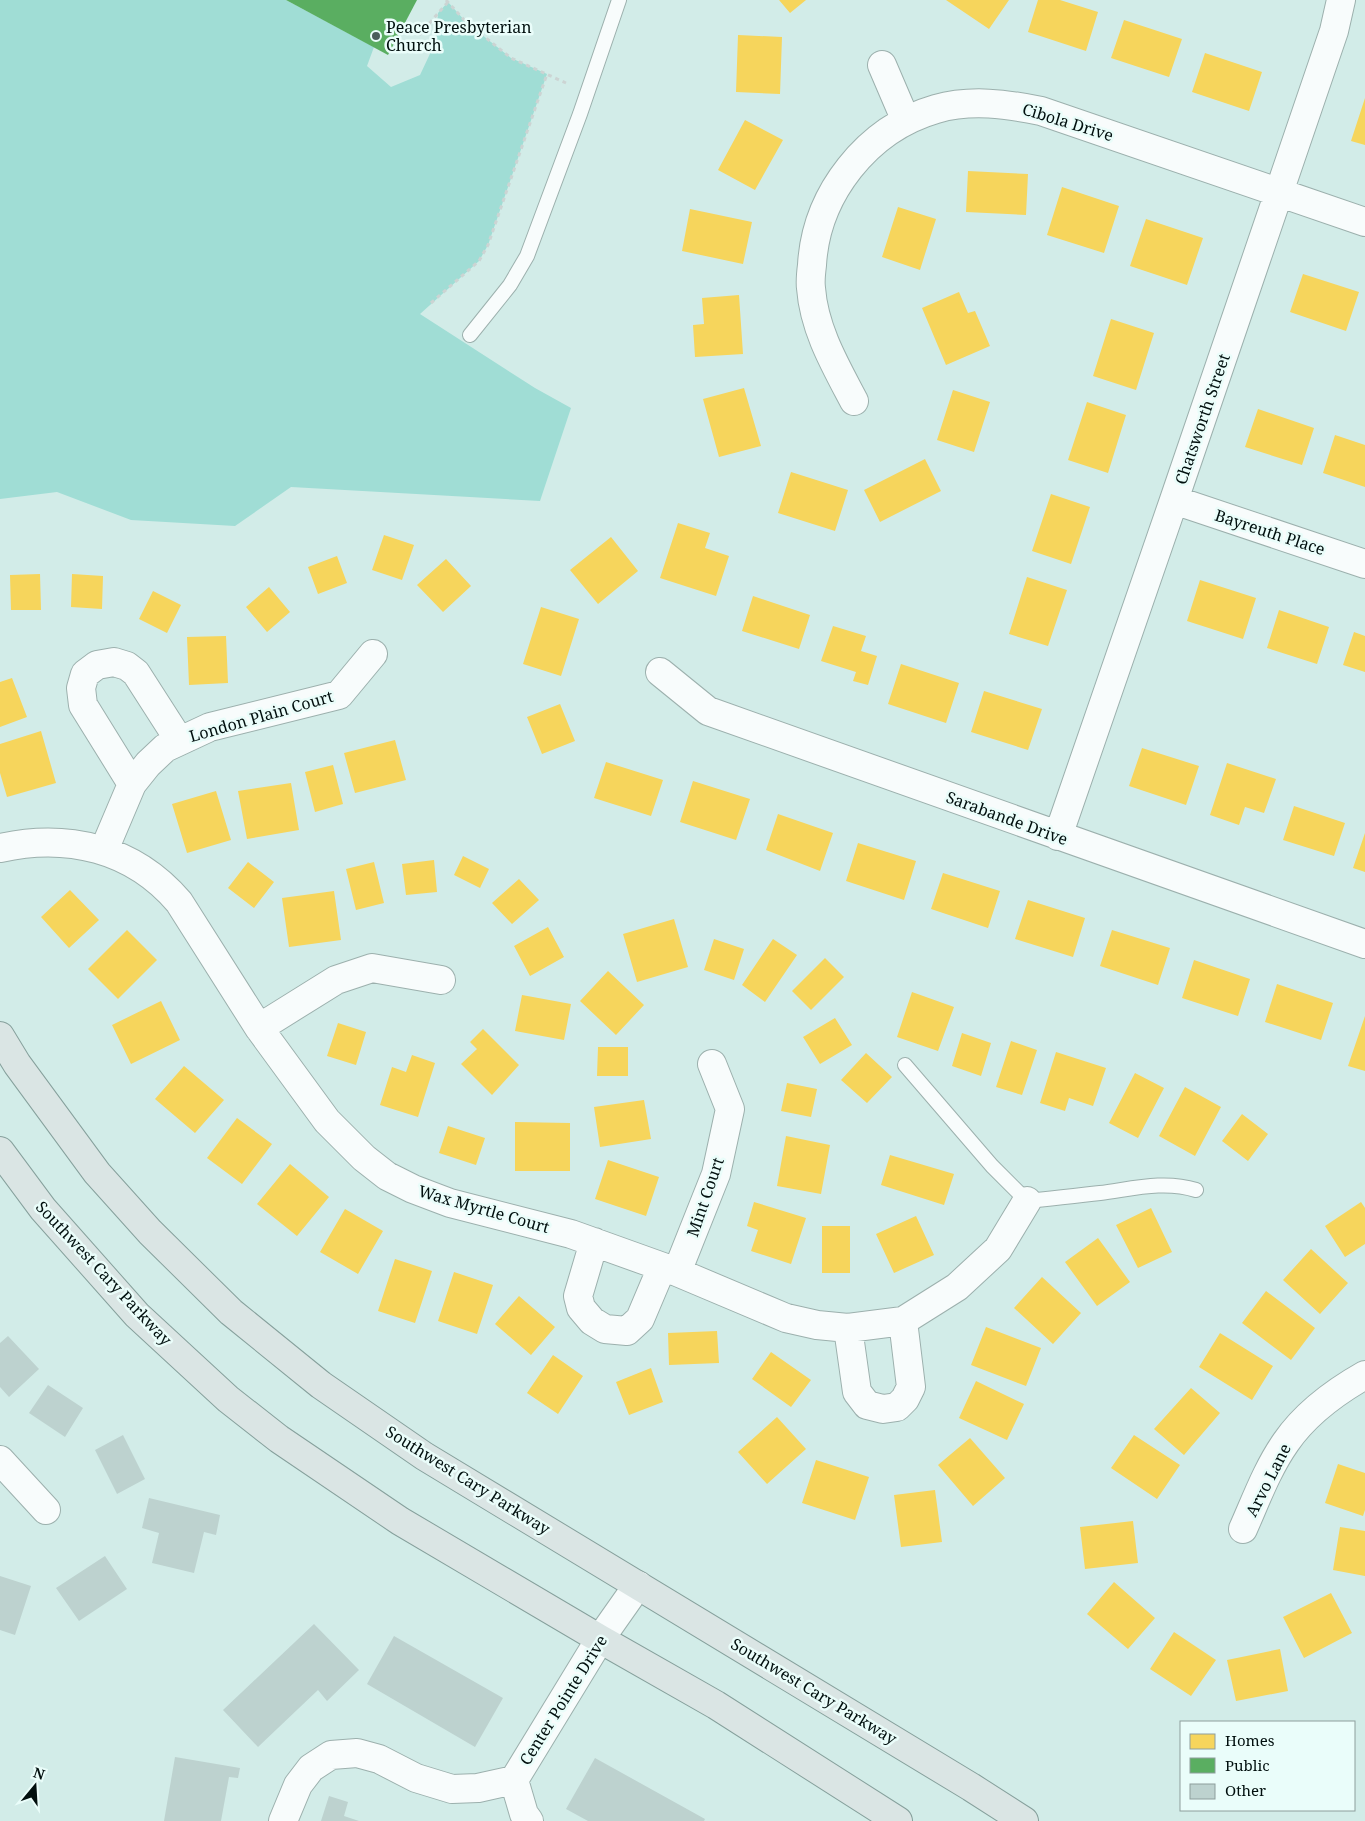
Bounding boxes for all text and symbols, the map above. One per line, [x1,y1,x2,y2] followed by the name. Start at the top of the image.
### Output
[386,16,532,56] place label: Peace Presbyterian Church
[370,30,382,42] marker: Peace Presbyterian Church
[1020,98,1116,146] street label: Cibola Drive
[1169,350,1235,487] street label: Chatsworth Street
[1212,504,1328,560] street label: Bayreuth Place
[187,685,336,747] street label: London Plain Court
[943,786,1071,850] street label: Sarabande Drive
[681,1154,729,1240] street label: Mint Court
[416,1180,552,1238] street label: Wax Myrtle Court
[31,1196,177,1351] street label: Southwest Cary Parkway
[382,1420,555,1540] street label: Southwest Cary Parkway
[1240,1440,1296,1520] street label: Arvo Lane
[514,1631,612,1769] street label: Center Pointe Drive
[727,1633,902,1750] street label: Southwest Cary Parkway
[1180,1721,1355,1811] legend
[1225,1730,1275,1750] text: Homes
[1225,1755,1270,1775] text: Public
[10,1761,60,1811] north arrow
[31,1762,47,1784] text: N
[1225,1780,1266,1800] text: Other

